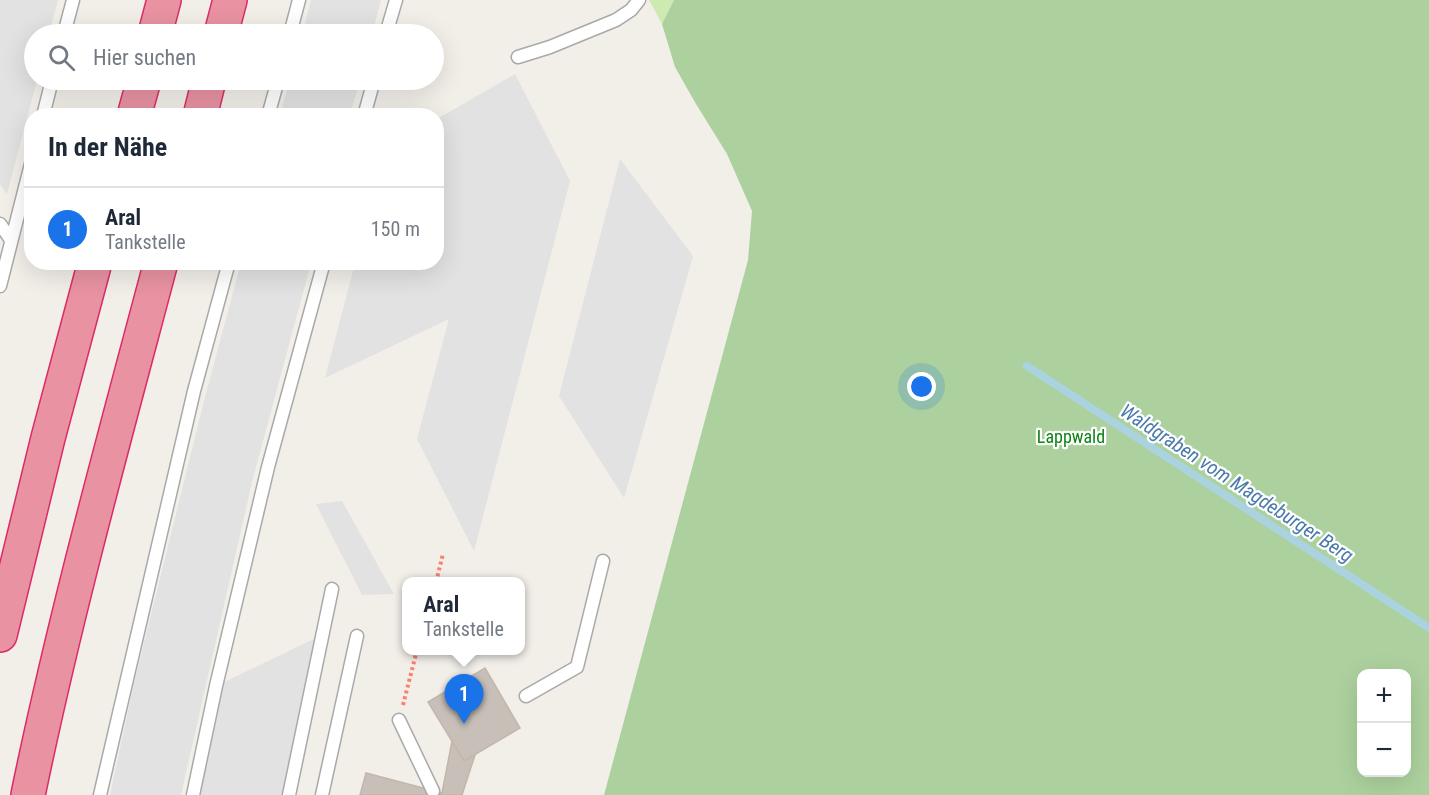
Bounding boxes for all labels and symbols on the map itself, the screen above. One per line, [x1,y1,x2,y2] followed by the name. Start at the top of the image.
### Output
[907,372,936,401] your location
[1116,399,1358,568] water label: Waldgraben vom Magdeburger Berg
[1037,426,1105,447] park label: Lappwald
[444,674,484,724] pin: 1

